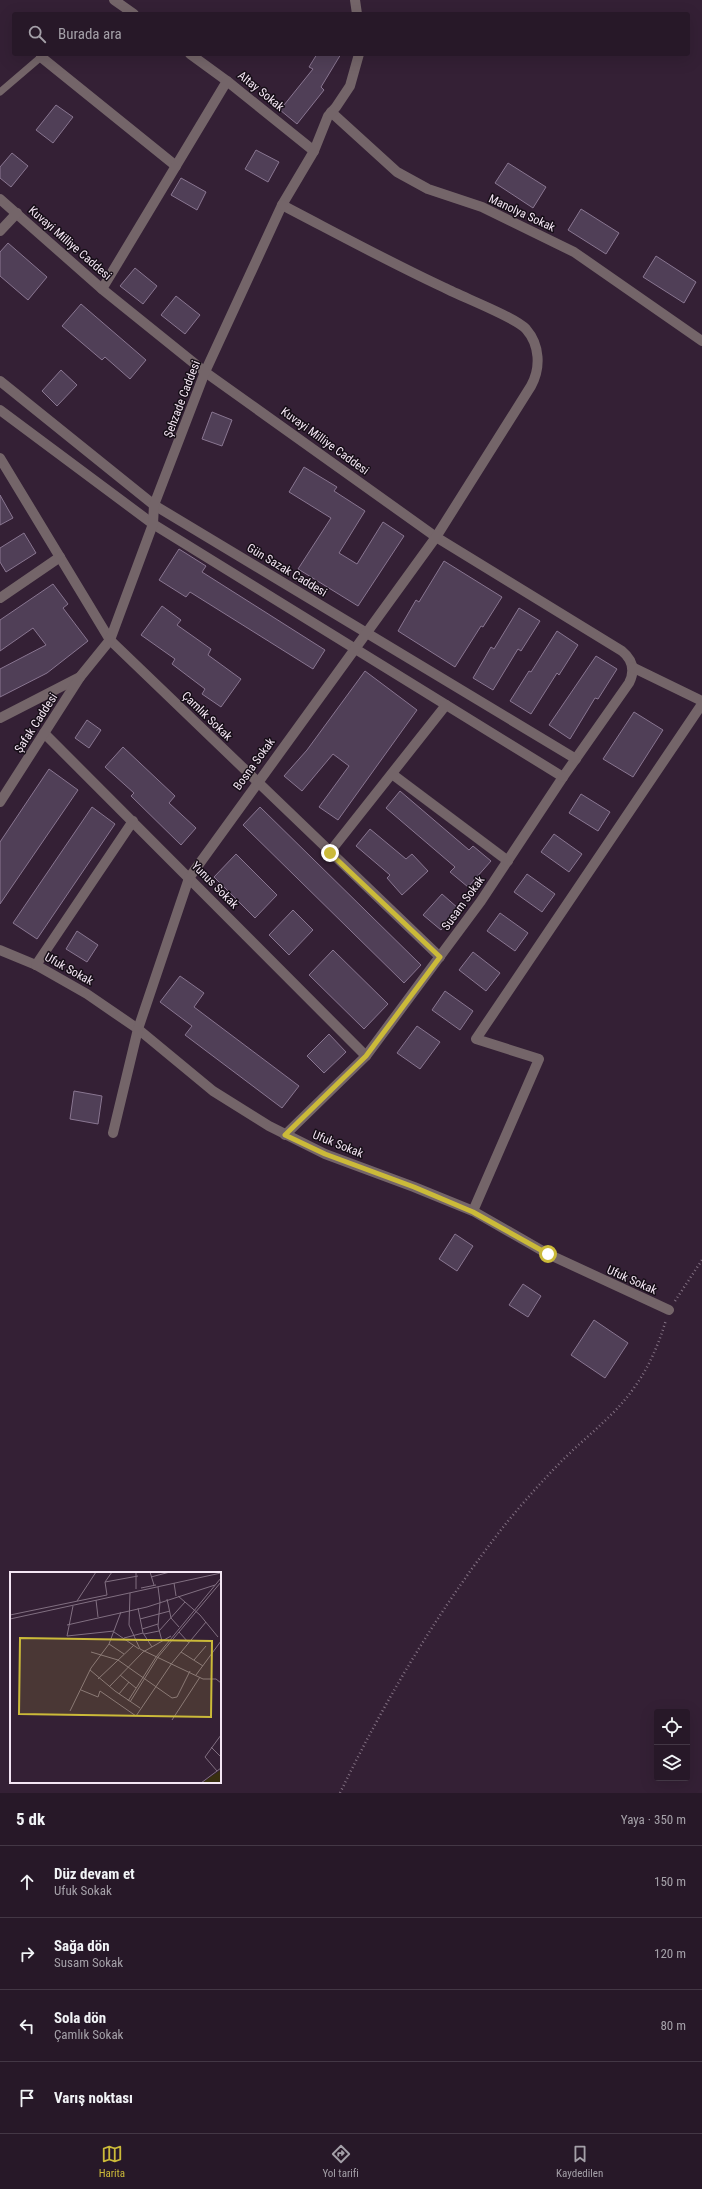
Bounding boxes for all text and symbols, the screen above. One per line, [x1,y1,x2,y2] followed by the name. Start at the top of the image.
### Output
[12,12,690,56] search box
[26,23,48,45] icon: search
[58,25,122,43] text: Burada ara
[235,68,287,114] street label: Altay Sokak
[487,192,558,235] street label: Manolya Sokak
[26,203,114,283] street label: Kuvayi Milliye Caddesi
[161,359,203,439] street label: Şehzade Caddesi
[278,404,372,478] street label: Kuvayi Milliye Caddesi
[244,541,330,599] street label: Gün Sazak Caddesi
[179,689,235,744] street label: Çamlık Sokak
[12,691,60,755] street label: Şafak Caddesi
[230,735,278,793] street label: Bosna Sokak
[321,844,339,862] route end
[189,859,242,912] street label: Yunus Sokak
[439,873,488,933] street label: Susam Sokak
[42,950,96,988] street label: Ufuk Sokak
[311,1128,366,1161] street label: Ufuk Sokak
[539,1245,557,1263] route start
[605,1263,660,1297] street label: Ufuk Sokak
[10,1572,221,1783] inset map
[654,1709,690,1781] map controls
[654,1709,690,1745] button: locate
[654,1745,690,1781] button: layers
[16,1809,45,1829] text: 5 dk
[621,1812,686,1827] text: Yaya · 350 m
[54,1865,135,1883] text: Düz devam et
[16,1871,38,1893] icon: ahead
[654,1874,686,1889] text: 150 m
[54,1883,112,1898] text: Ufuk Sokak
[54,1937,110,1955] text: Sağa dön
[16,1943,38,1965] icon: right
[654,1946,686,1961] text: 120 m
[54,1955,123,1970] text: Susam Sokak
[54,2009,106,2027] text: Sola dön
[16,2015,38,2037] icon: left
[660,2018,686,2033] text: 80 m
[54,2027,123,2042] text: Çamlık Sokak
[16,2087,38,2109] icon: arrive
[54,2089,133,2107] text: Varış noktası
[99,2143,125,2180] tab: Harita
[322,2143,359,2180] tab: Yol tarifi
[556,2143,603,2180] tab: Kaydedilen

